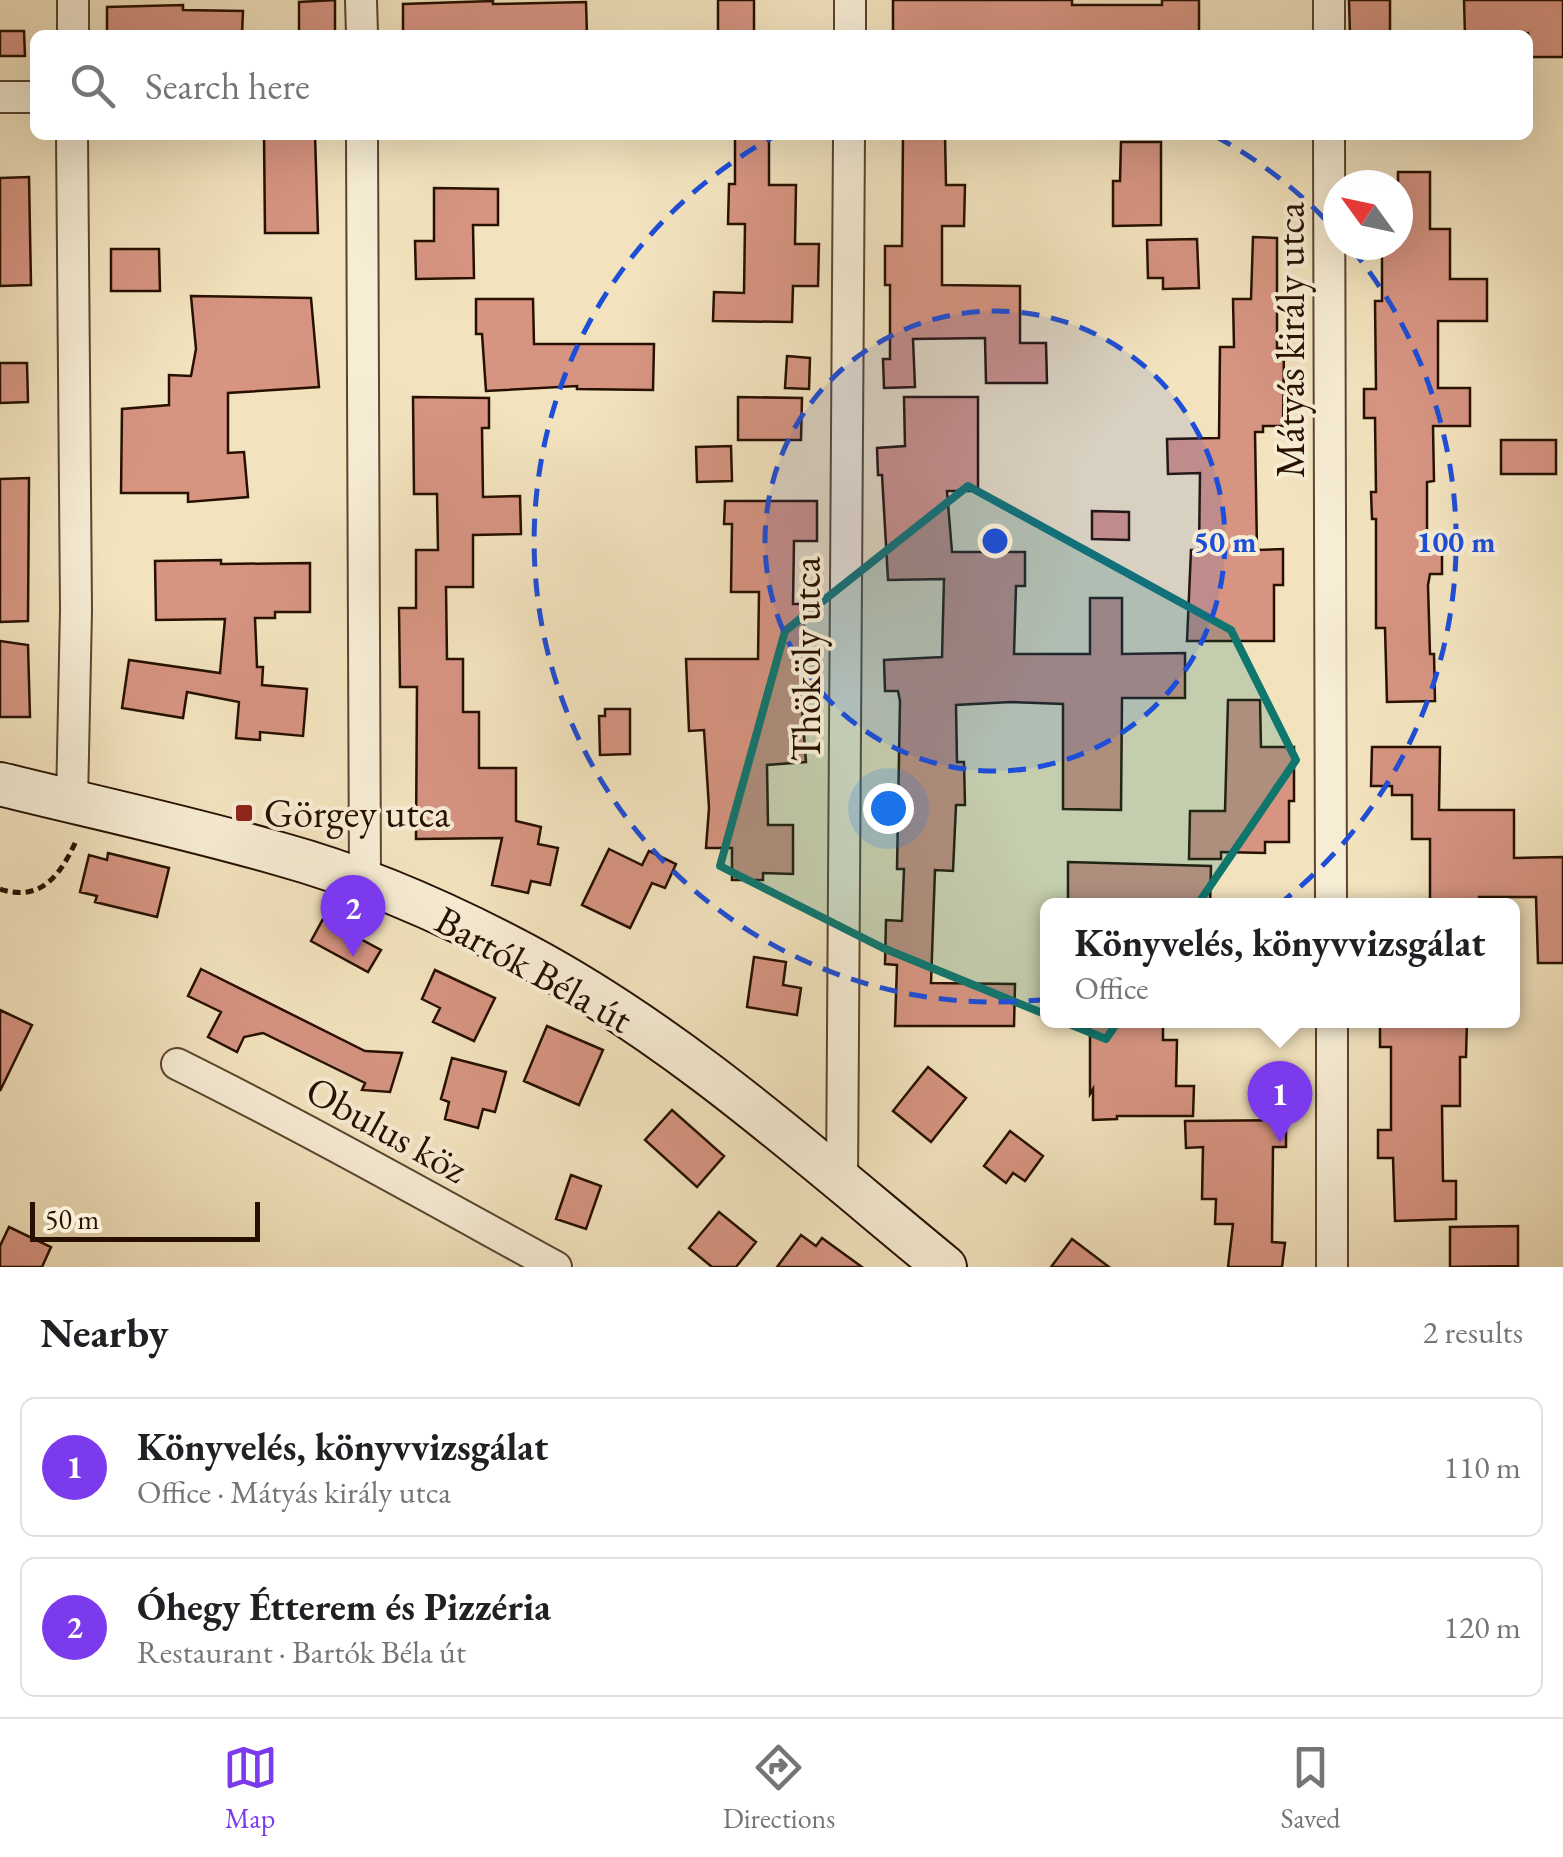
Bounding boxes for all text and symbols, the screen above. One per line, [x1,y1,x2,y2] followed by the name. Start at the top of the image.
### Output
[30,30,1533,140] search box
[65,58,120,113] icon: search
[145,61,310,110] text: Search here
[1323,170,1413,260] north arrow
[1264,202,1316,478] street label: Mátyás király utca
[1193,522,1257,561] text: 50 m
[1417,522,1495,561] text: 100 m
[977,523,1013,559] centre of rings
[780,556,832,761] street label: Thököly utca
[863,783,914,834] your location
[264,787,450,839] place label: Görgey utca
[233,802,255,824] marker: Görgey utca
[320,874,386,957] pin: 2
[426,894,642,1045] street label: Bartók Béla út
[1040,898,1520,1028] popup
[1074,918,1486,967] text: Könyvelés, könyvvizsgálat
[1074,967,1149,1009] text: Office
[1248,1060,1312,1143] pin: 1
[297,1063,477,1195] street label: Obulus köz
[30,1197,260,1242] scale bar
[45,1201,99,1237] text: 50 m
[40,1305,169,1360] text: Nearby
[1423,1311,1523,1353] text: 2 results
[137,1422,548,1471] text: Könyvelés, könyvvizsgálat
[66,1446,83,1488] text: 1
[1444,1446,1521,1488] text: 110 m
[137,1471,451,1513] text: Office · Mátyás király utca
[137,1582,551,1631] text: Óhegy Étterem és Pizzéria
[66,1606,83,1648] text: 2
[1444,1606,1521,1648] text: 120 m
[137,1631,466,1673] text: Restaurant · Bartók Béla út
[223,1740,278,1836] tab: Map
[723,1740,835,1836] tab: Directions
[1280,1740,1340,1836] tab: Saved

